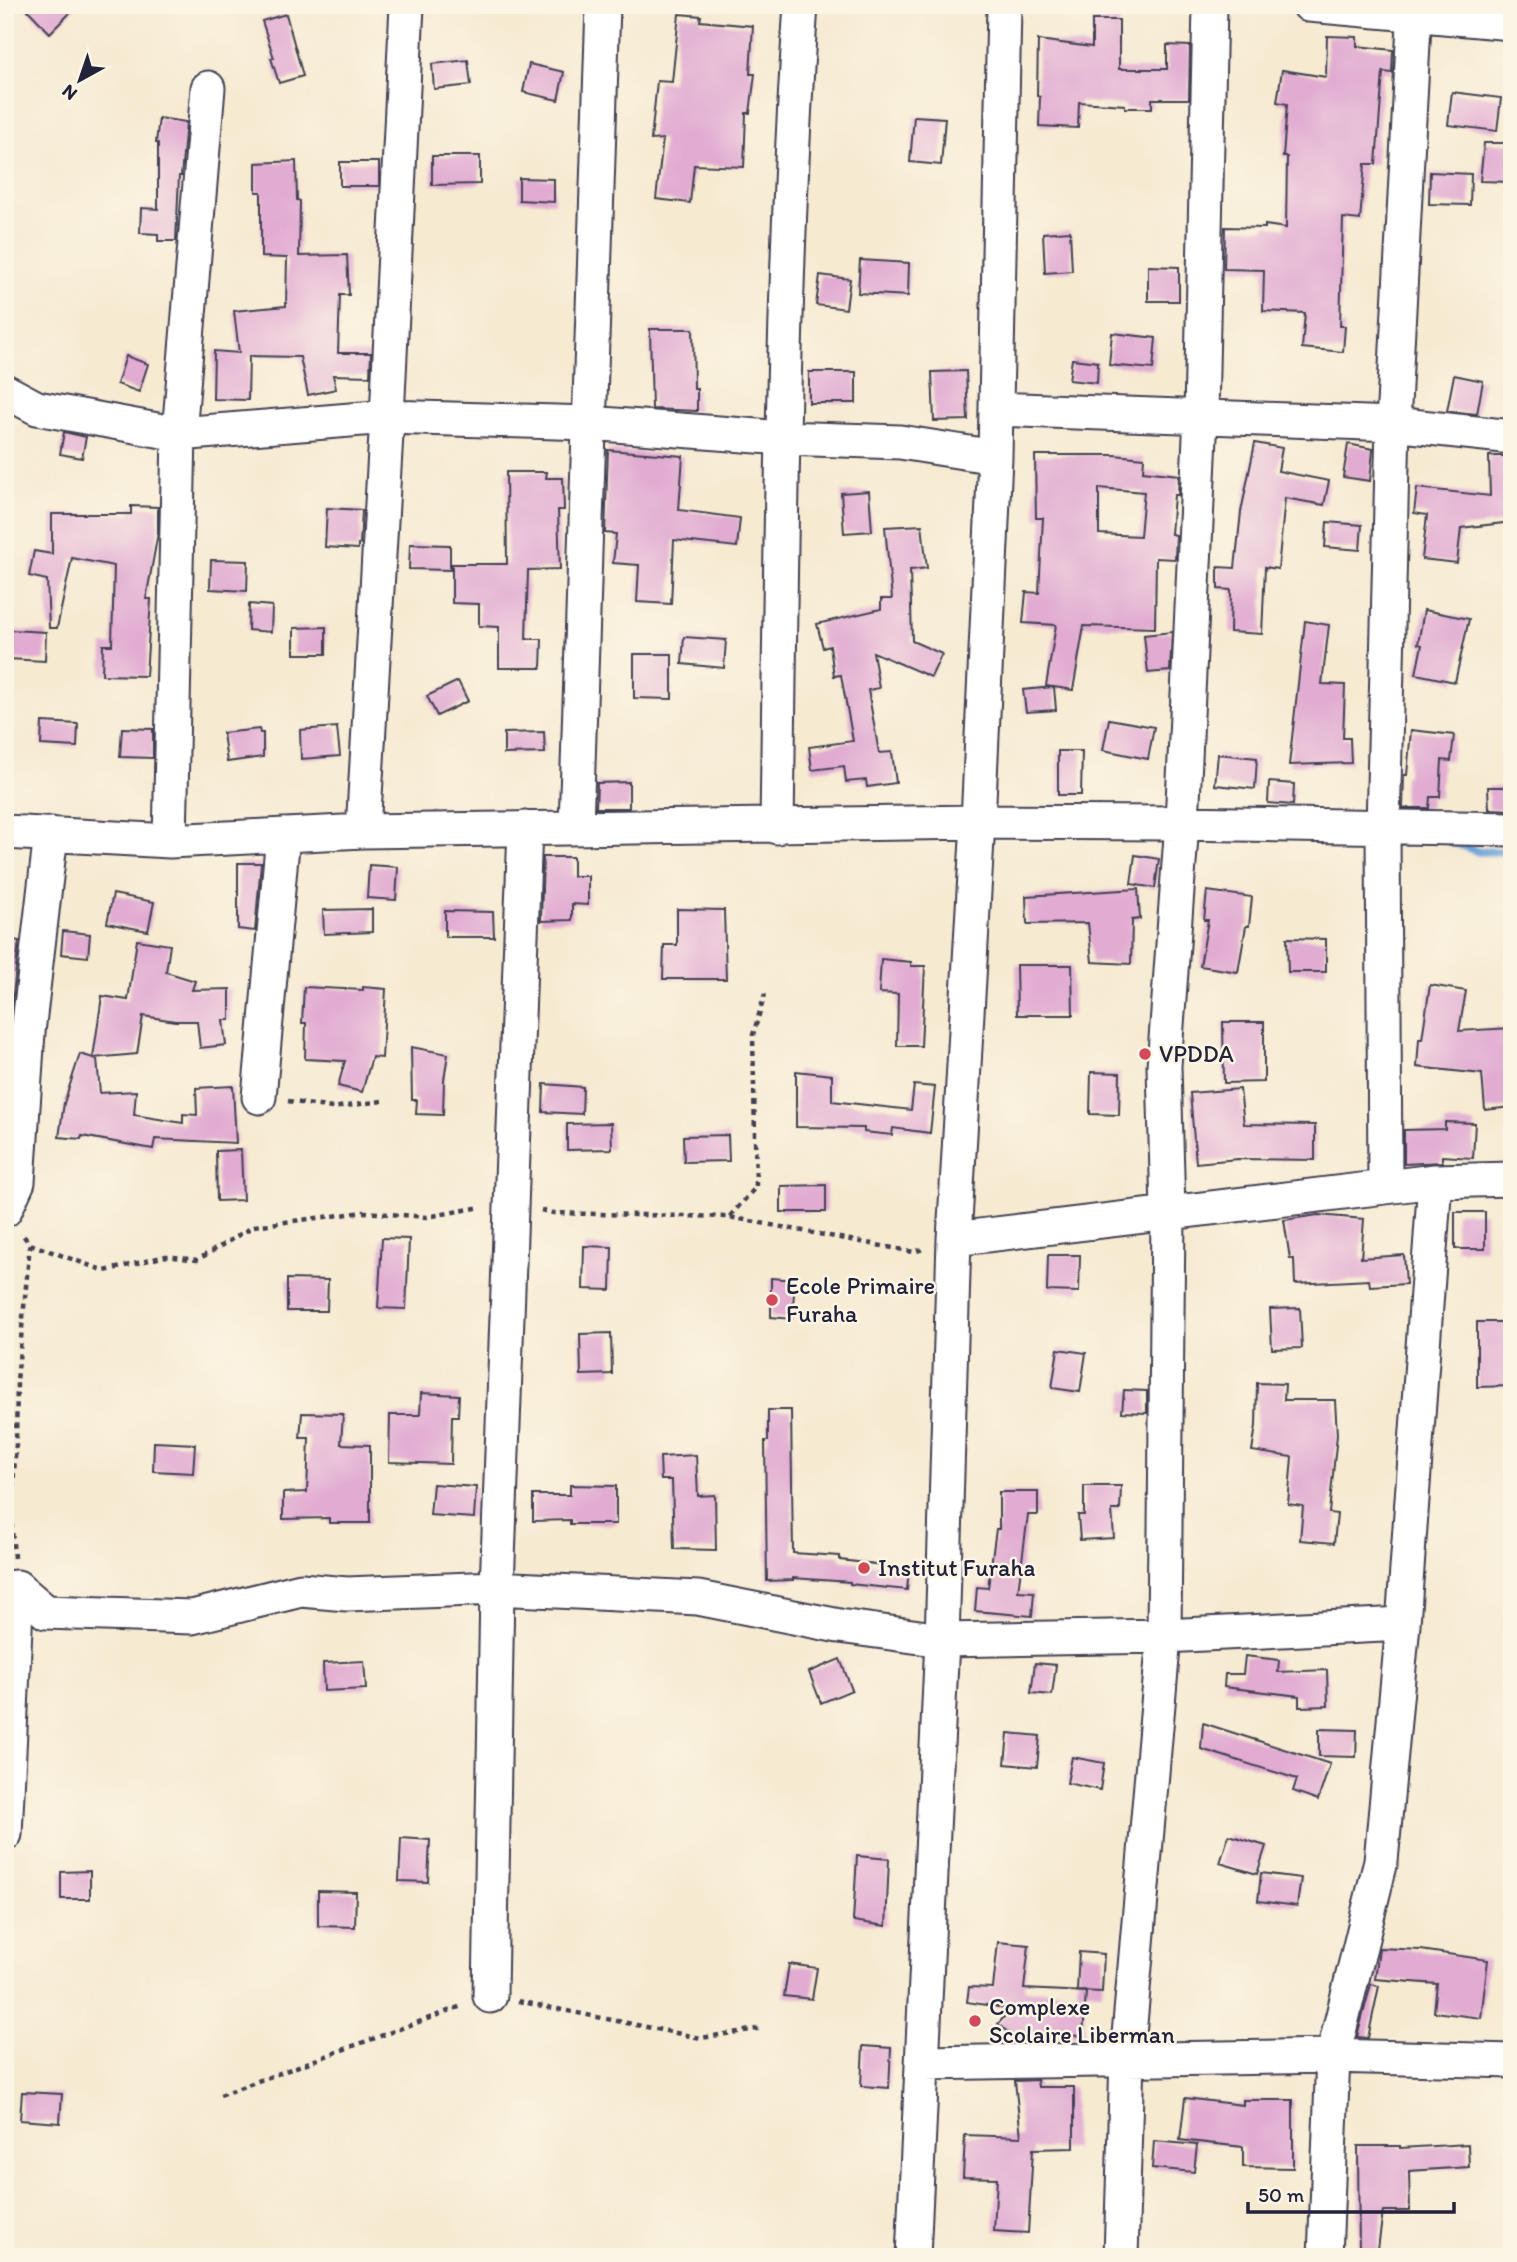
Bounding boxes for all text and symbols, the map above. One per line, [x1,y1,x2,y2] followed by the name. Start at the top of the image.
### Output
[46,46,116,116] north arrow
[57,80,82,106] text: N
[1159,1039,1234,1068] place label: VPDDA
[1137,1046,1153,1062] marker: VPDDA
[786,1271,935,1328] place label: Ecole Primaire Furaha
[764,1292,780,1308] marker: Ecole Primaire Furaha
[878,1553,1035,1582] place label: Institut Furaha
[856,1560,872,1576] marker: Institut Furaha
[989,1992,1175,2049] place label: Complexe Scolaire Liberman
[967,2013,983,2029] marker: Complexe Scolaire Liberman
[1248,2171,1454,2215] scale bar
[1258,2182,1305,2207] text: 50 m

